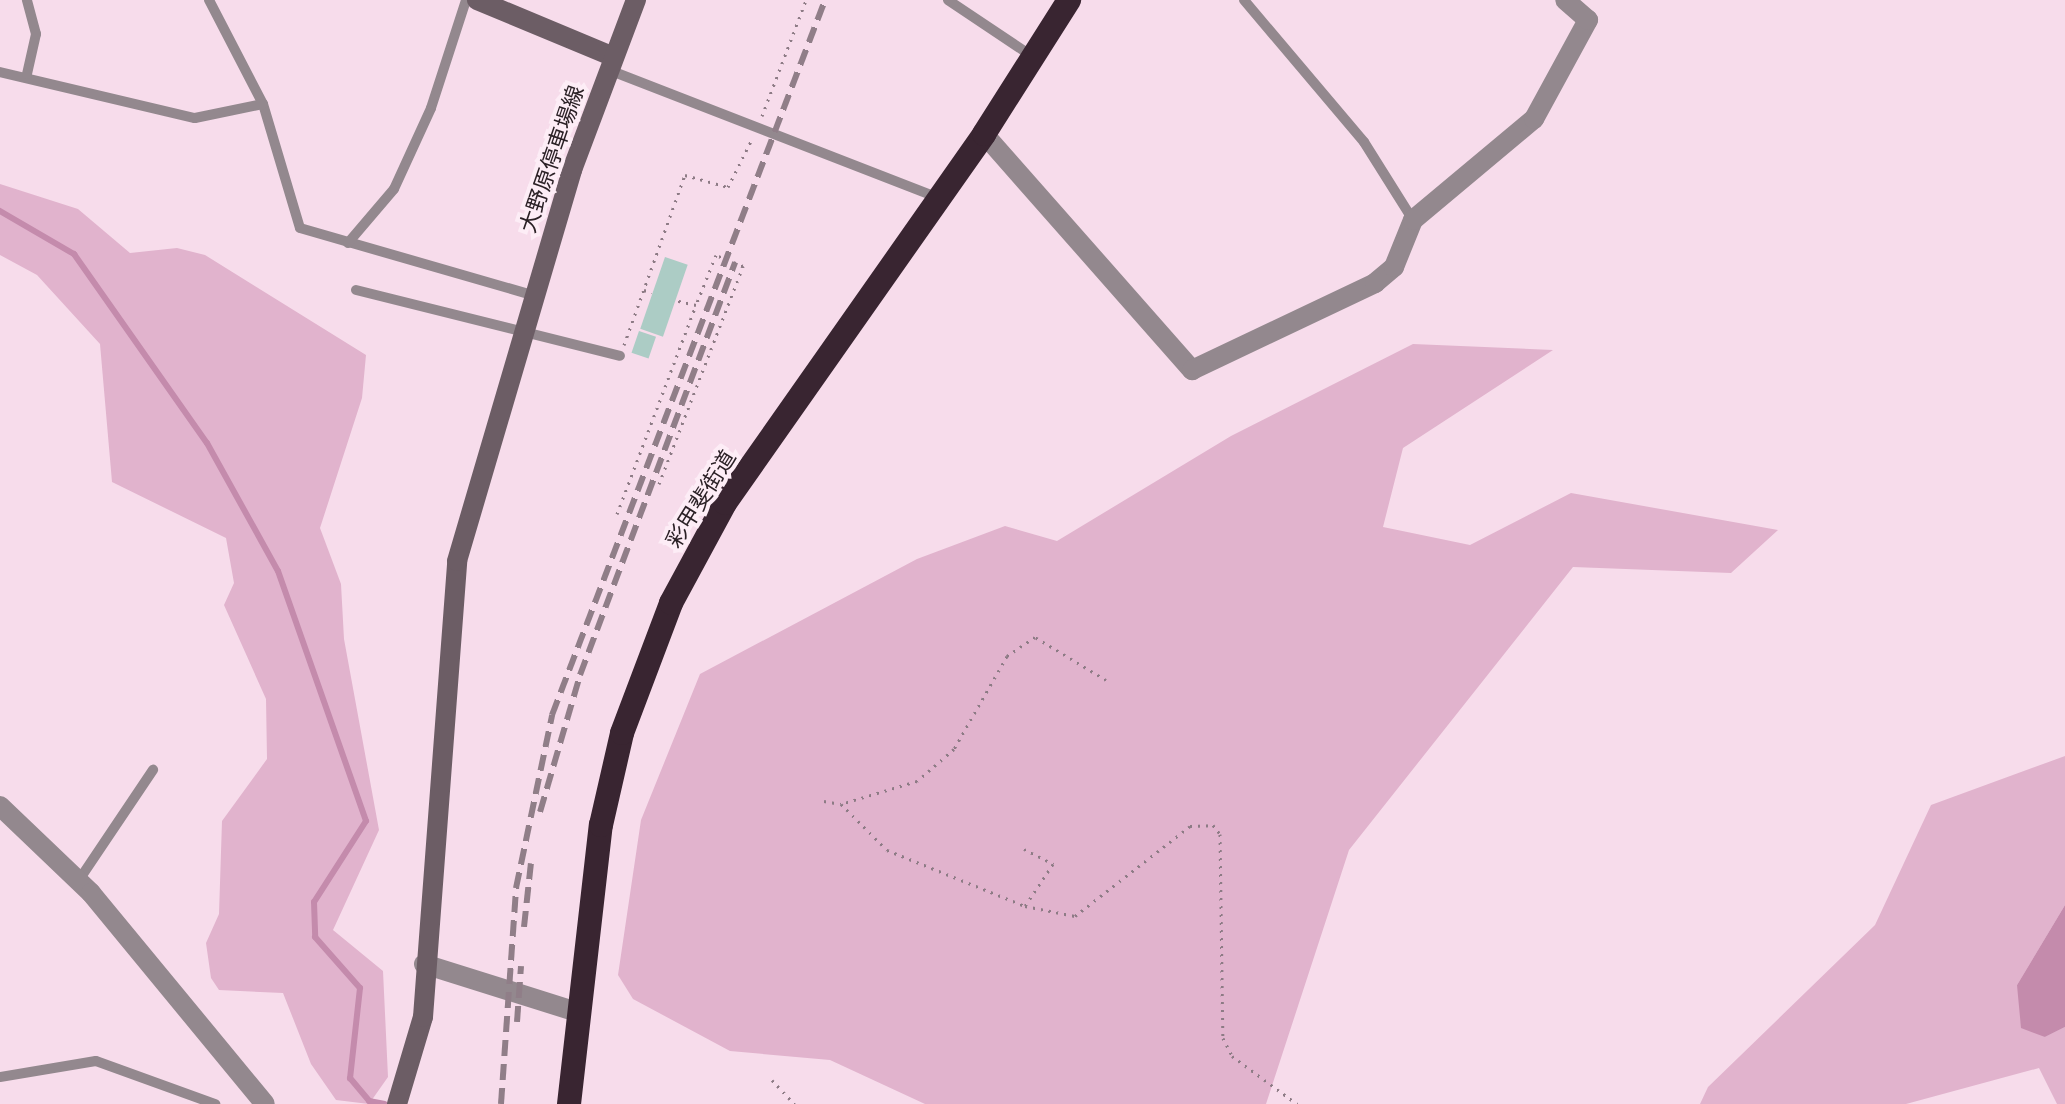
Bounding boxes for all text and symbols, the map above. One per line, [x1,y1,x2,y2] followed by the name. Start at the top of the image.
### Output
[514,82,590,236] street label: 大野原停車場線
[661,445,741,553] street label: 彩甲斐街道

